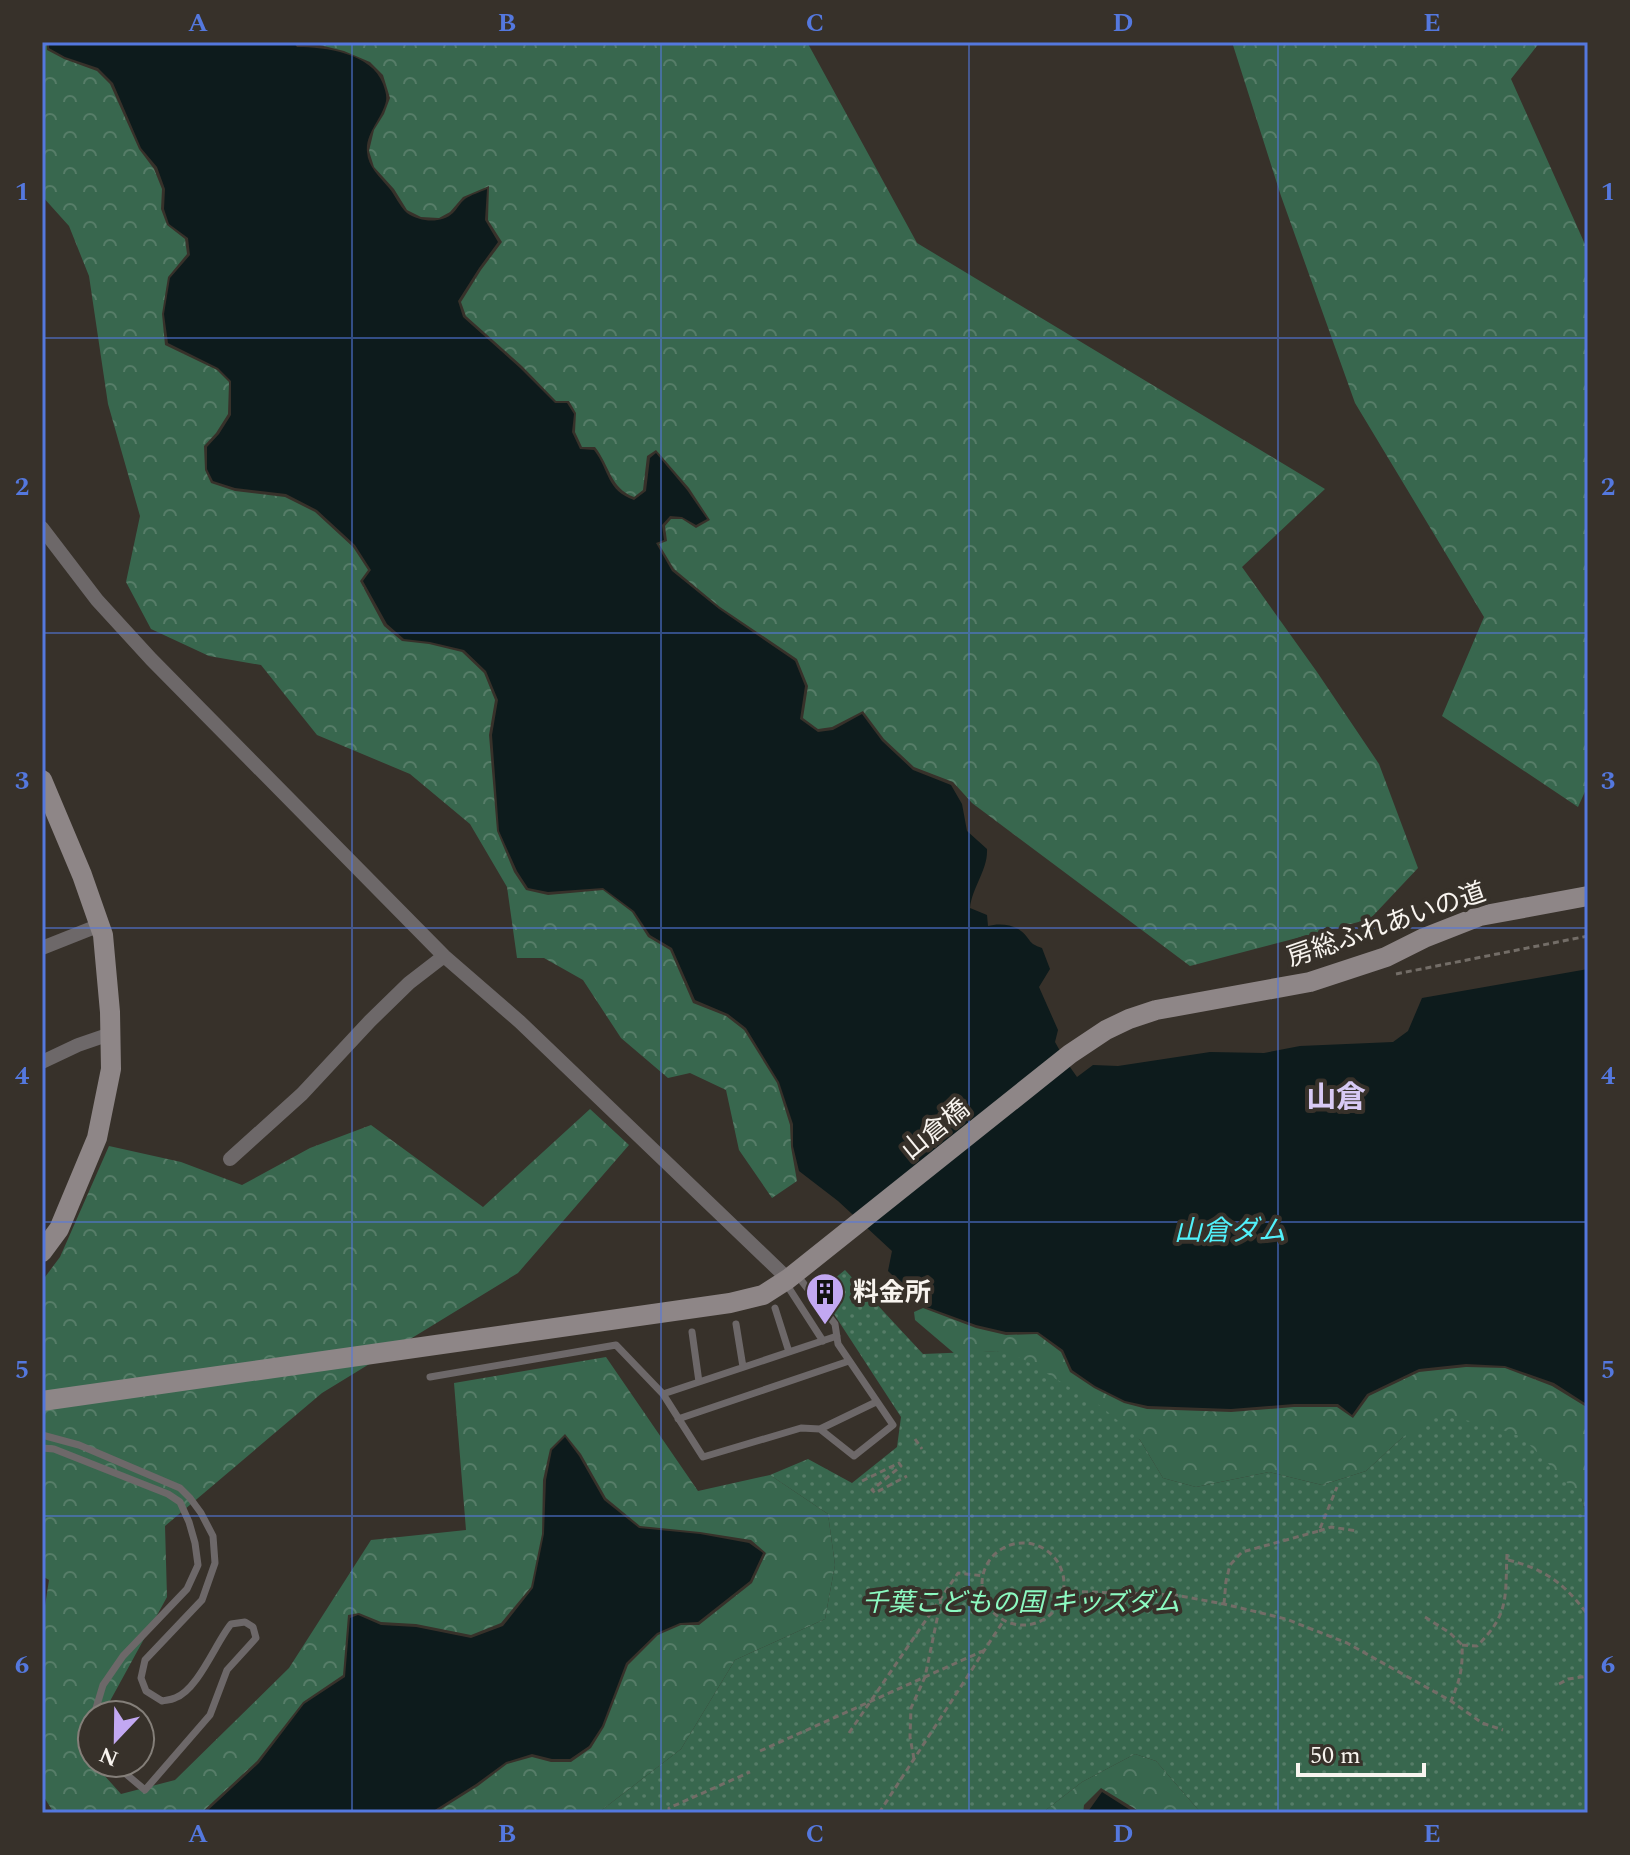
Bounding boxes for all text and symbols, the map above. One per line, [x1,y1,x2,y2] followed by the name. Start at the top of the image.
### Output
[188,3,208,43] text: A
[498,3,516,43] text: B
[806,3,824,43] text: C
[1113,3,1133,43] text: D
[1423,3,1441,43] text: E
[15,172,29,212] text: 1
[1601,172,1615,212] text: 1
[15,467,29,507] text: 2
[1601,467,1615,507] text: 2
[15,761,29,801] text: 3
[1601,761,1615,801] text: 3
[1281,872,1491,978] street label: 房総ふれあいの道
[15,1056,30,1096] text: 4
[1601,1056,1616,1096] text: 4
[1306,1075,1366,1121] district label: 山倉
[893,1090,979,1170] street label: 山倉橋
[1174,1210,1286,1253] water label: 山倉ダム
[804,1271,846,1326] building icon: 料金所
[853,1273,931,1313] place label: 料金所
[15,1350,29,1390] text: 5
[1601,1350,1615,1390] text: 5
[862,1583,1180,1623] park label: 千葉こどもの国 キッズダム
[15,1645,29,1685] text: 6
[1601,1645,1615,1685] text: 6
[76,1699,156,1779] north arrow
[1298,1727,1424,1777] scale bar
[95,1737,124,1775] text: N
[1310,1738,1361,1774] text: 50 m
[188,1814,208,1854] text: A
[498,1814,516,1854] text: B
[806,1814,824,1854] text: C
[1113,1814,1133,1854] text: D
[1423,1814,1441,1854] text: E

